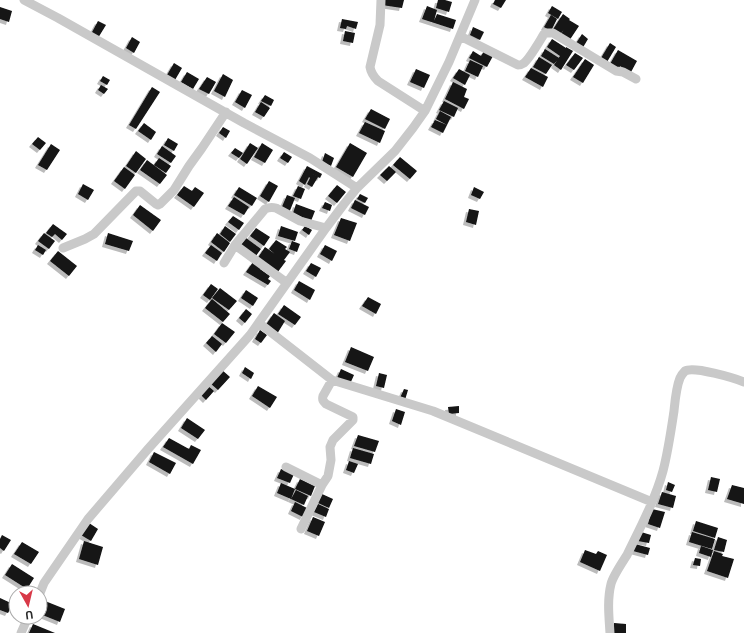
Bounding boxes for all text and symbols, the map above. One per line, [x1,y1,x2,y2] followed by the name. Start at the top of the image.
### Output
[8,585,48,625] north arrow
[25,608,34,621] text: U

